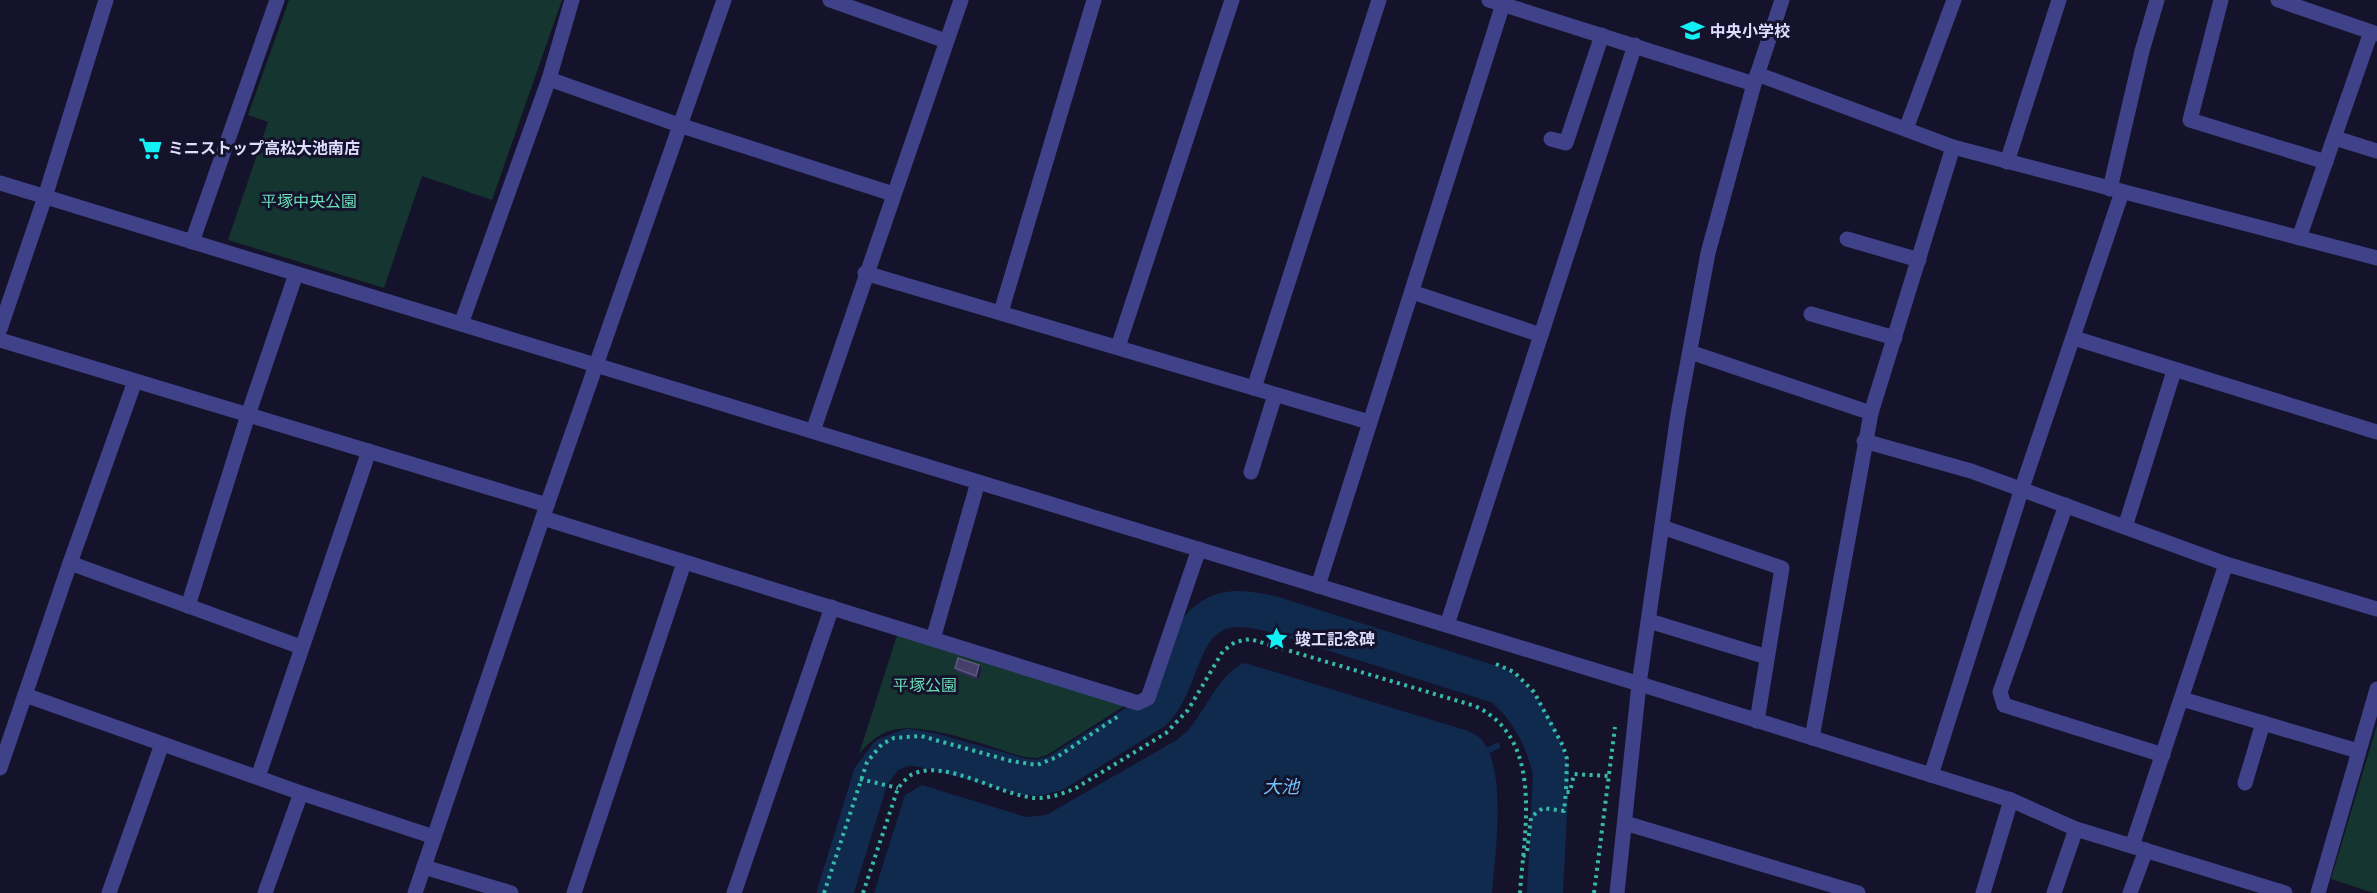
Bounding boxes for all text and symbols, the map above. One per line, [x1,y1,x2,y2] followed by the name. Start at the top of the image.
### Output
[1679,18,1705,44] school or university icon: 中央小学校
[1710,21,1790,41] place label: 中央小学校
[137,135,163,161] supermarket icon: ミニストップ高松大池南店
[168,138,360,158] place label: ミニストップ高松大池南店
[261,191,357,211] park label: 平塚中央公園
[1264,626,1290,652] place icon: 竣工記念碑
[1295,629,1375,649] place label: 竣工記念碑
[893,675,957,695] park label: 平塚公園
[1263,775,1301,797] water label: 大池

